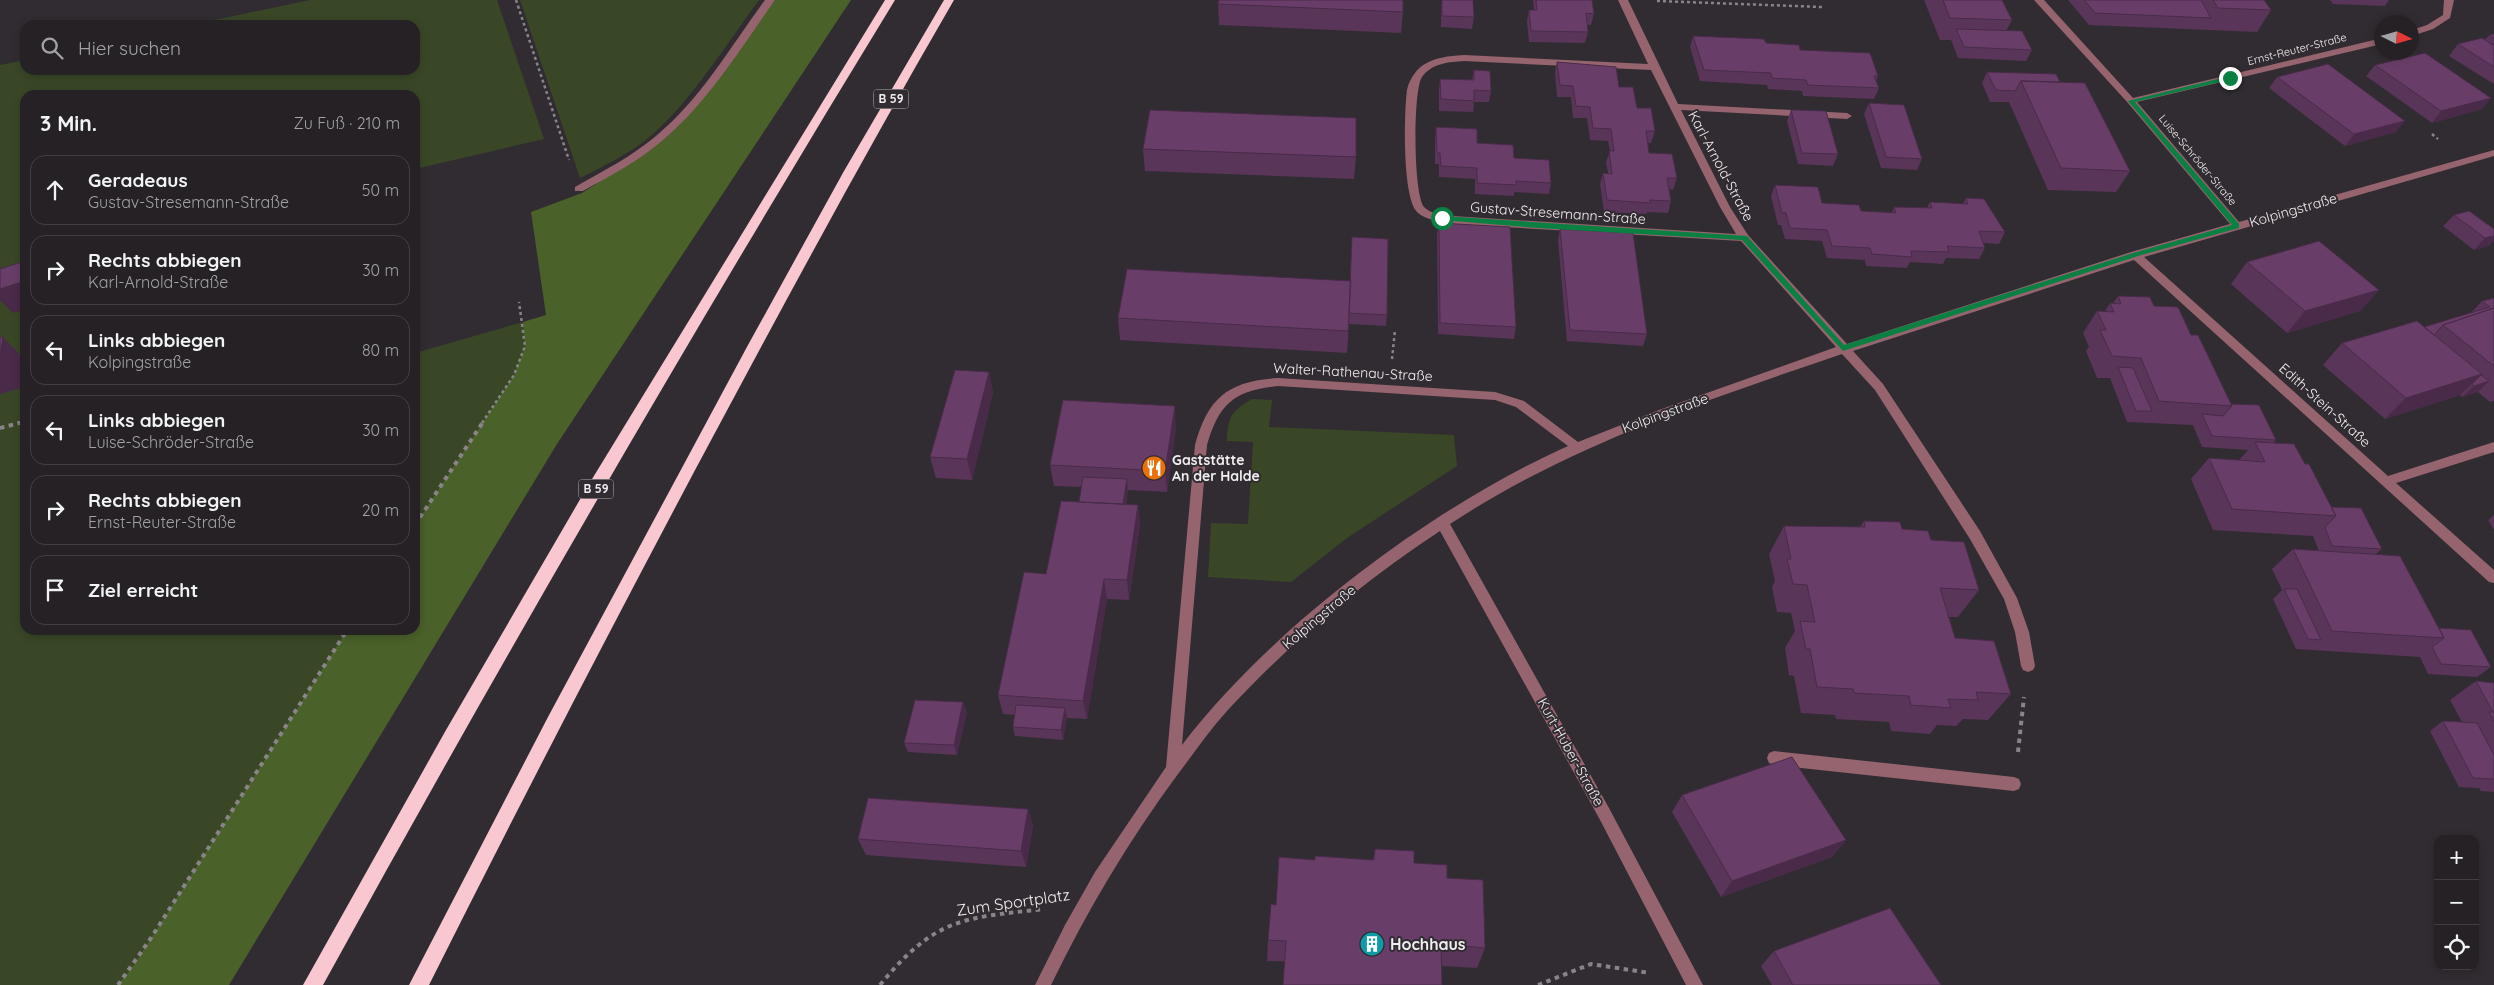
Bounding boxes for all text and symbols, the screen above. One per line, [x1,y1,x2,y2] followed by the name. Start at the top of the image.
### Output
[2374,15,2419,60] north arrow
[20,20,420,75] search box
[2246,30,2348,68] street label: Ernst-Reuter-Straße
[38,34,66,62] icon: search
[78,36,181,60] text: Hier suchen
[2219,67,2242,90] route end
[874,90,908,108] road number: B 59
[1684,108,1758,224] street label: Karl-Arnold-Straße
[40,110,97,136] text: 3 Min.
[2156,112,2240,208] street label: Luise-Schröder-Straße
[294,113,400,133] text: Zu Fuß · 210 m
[88,168,188,192] text: Geradeaus
[41,176,69,204] icon: ahead
[362,180,399,200] text: 50 m
[2247,189,2339,231] street label: Kolpingstraße
[88,192,289,212] text: Gustav-Stresemann-Straße
[1470,198,1646,228] street label: Gustav-Stresemann-Straße
[1431,207,1454,230] route start
[88,248,241,272] text: Rechts abbiegen
[41,256,69,284] icon: right
[362,260,399,280] text: 30 m
[88,272,228,292] text: Karl-Arnold-Straße
[88,328,225,352] text: Links abbiegen
[41,336,69,364] icon: left
[362,340,399,360] text: 80 m
[88,352,191,372] text: Kolpingstraße
[1273,359,1433,385] street label: Walter-Rathenau-Straße
[2275,359,2375,451] street label: Edith-Stein-Straße
[1619,389,1711,437] street label: Kolpingstraße
[88,408,225,432] text: Links abbiegen
[41,416,69,444] icon: left
[362,420,399,440] text: 30 m
[88,432,254,452] text: Luise-Schröder-Straße
[1172,451,1260,485] place label: Gaststätte An der Halde
[1141,455,1167,481] restaurant icon: Gaststätte An der Halde
[578,479,614,498] road number: B 59
[88,488,241,512] text: Rechts abbiegen
[41,496,69,524] icon: right
[362,500,399,520] text: 20 m
[88,512,236,532] text: Ernst-Reuter-Straße
[41,576,69,604] icon: arrive
[88,578,198,602] text: Ziel erreicht
[1279,581,1359,653] street label: Kolpingstraße
[1534,695,1608,809] street label: Kurt-Huber-Straße
[2434,835,2479,970] map controls
[2434,835,2479,880] button: +
[2434,880,2479,925] button: −
[955,884,1071,920] street label: Zum Sportplatz
[2434,925,2479,970] button: locate
[1359,931,1385,957] building icon: Hochhaus
[1390,934,1466,954] place label: Hochhaus

